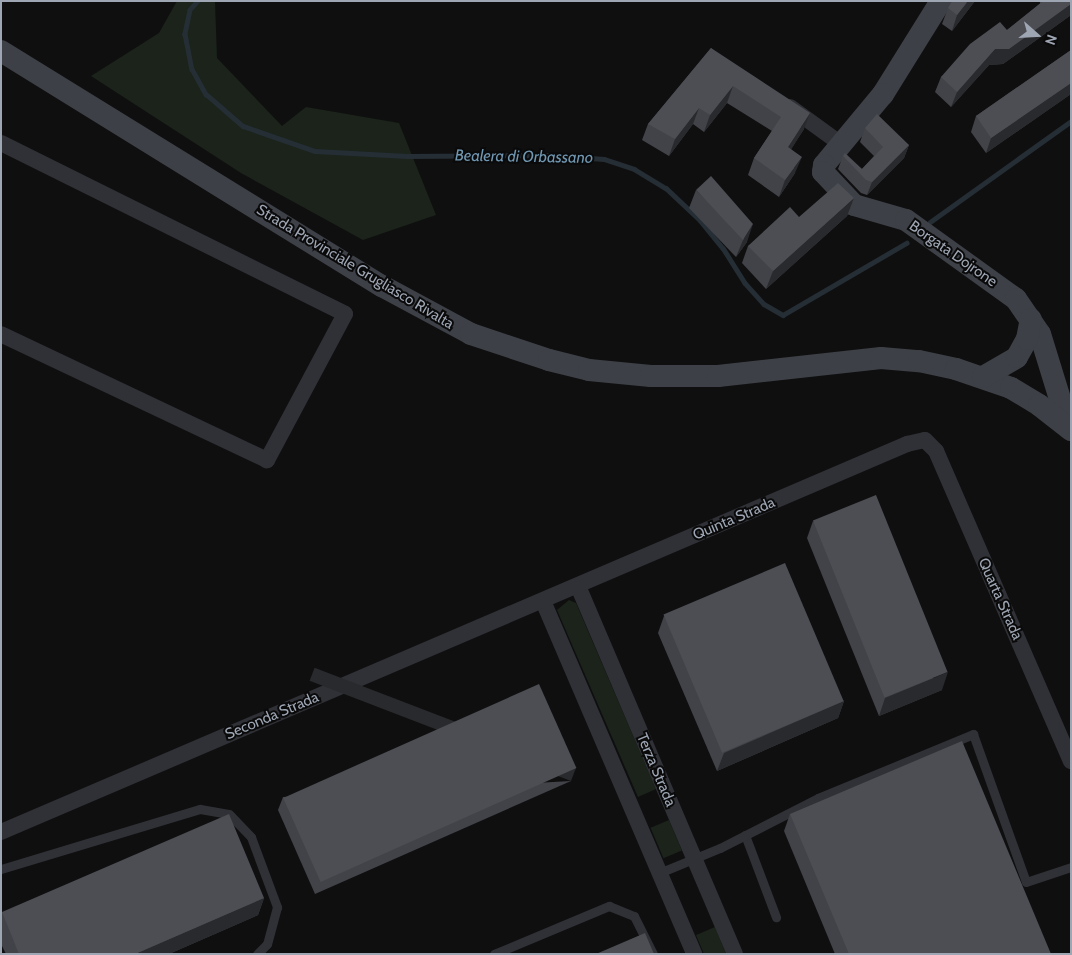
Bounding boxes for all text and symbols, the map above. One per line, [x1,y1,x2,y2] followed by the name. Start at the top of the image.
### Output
[1012,10,1062,60] north arrow
[1041,32,1061,47] text: N
[455,146,593,168] water label: Bealera di Orbassano
[253,201,457,333] street label: Strada Provinciale Grugliasco Rivalta
[906,217,1000,291] street label: Borgata Dojrone
[690,494,778,544] street label: Quinta Strada
[974,555,1026,643] street label: Quarta Strada
[223,688,321,744] street label: Seconda Strada
[633,731,679,809] street label: Terza Strada

